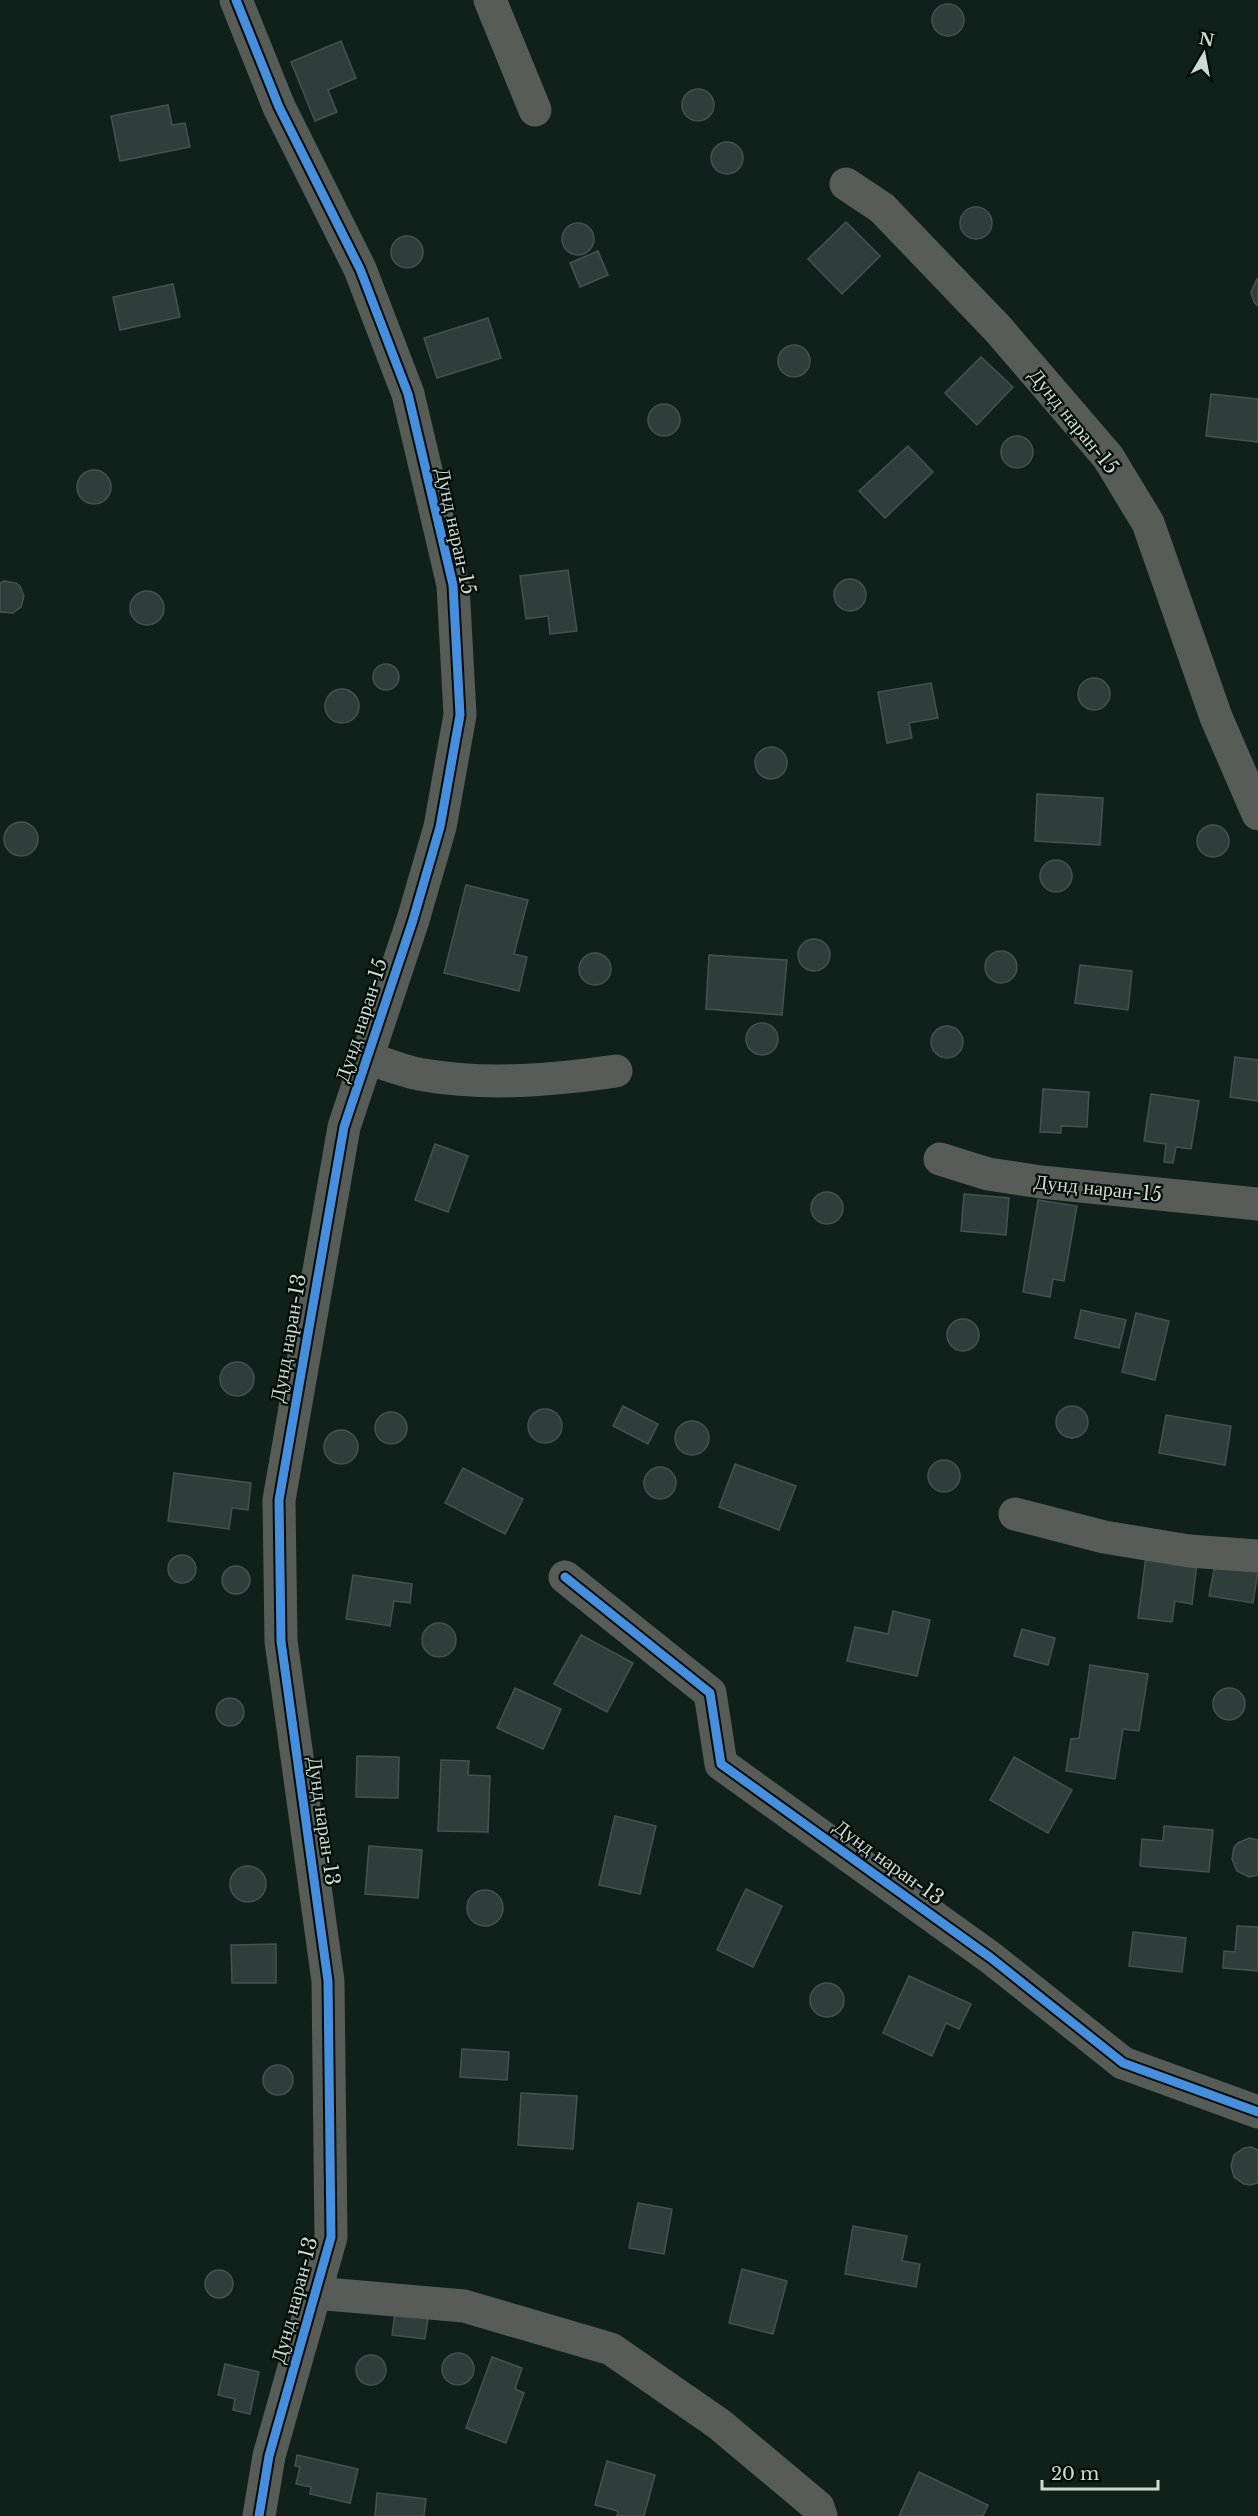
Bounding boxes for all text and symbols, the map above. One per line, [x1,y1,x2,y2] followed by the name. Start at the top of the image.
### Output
[1174,24,1234,84] north arrow
[1197,28,1216,50] text: N
[1024,363,1124,479] street label: Дунд наран-15
[431,465,481,597] street label: Дунд наран-15
[330,955,392,1085] street label: Дунд наран-15
[1033,1169,1163,1207] street label: Дунд наран-15
[265,1272,311,1404] street label: Дунд наран-13
[303,1755,345,1887] street label: Дунд наран-13
[829,1814,949,1910] street label: Дунд наран-13
[266,2234,322,2366] street label: Дунд наран-13
[1042,2453,1158,2491] scale bar
[1051,2463,1099,2485] text: 20 m

